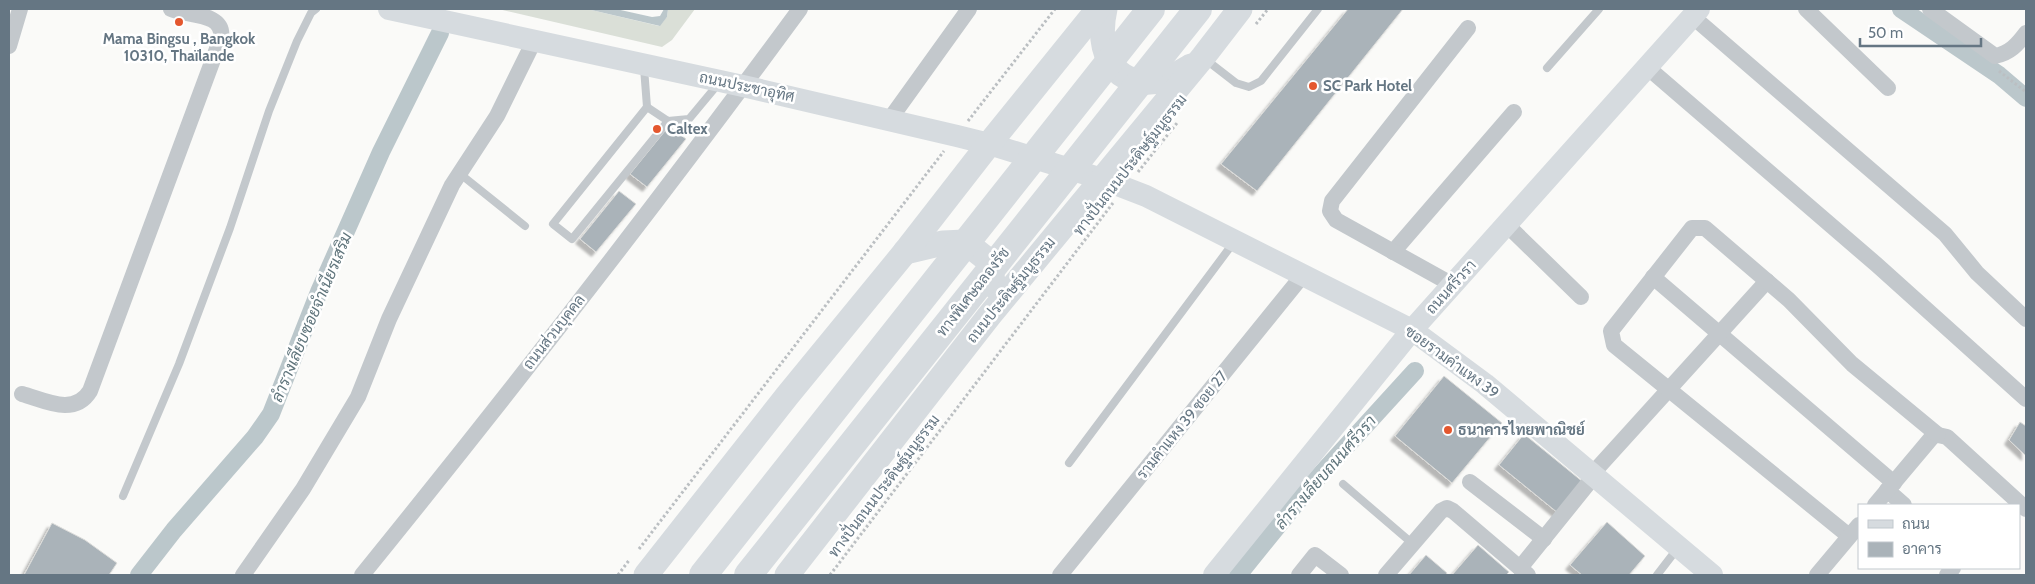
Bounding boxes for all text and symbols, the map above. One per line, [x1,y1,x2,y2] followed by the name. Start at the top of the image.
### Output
[1860,15,1981,47] scale bar
[173,16,185,28] marker: Mama Bingsu , Bangkok 10310, Thaïlande
[1868,24,1903,42] text: 50 m
[103,30,256,65] place label: Mama Bingsu , Bangkok 10310, Thaïlande
[697,68,796,108] street label: ถนนประชาอุทิศ
[1323,77,1412,95] place label: SC Park Hotel
[1307,80,1319,92] marker: SC Park Hotel
[1065,88,1191,240] street label: ทางปั่นถนนประดิษฐ์มนูธรรม
[667,120,708,138] place label: Caltex
[651,123,663,135] marker: Caltex
[265,229,356,405] water label: ลำรางเลียบซอยจำเนียรเสริม
[962,233,1060,347] street label: ถนนประดิษฐ์มนูธรรม
[933,244,1013,340] street label: ทางพิเศษฉลองรัช
[1421,256,1480,318] street label: ถนนศรีวรา
[518,290,590,374] street label: ถนนส่วนบุคคล
[1402,322,1502,402] street label: ซอยรามคำแหง 39
[1133,367,1231,483] street label: รามคำแหง 39 ซอย 27
[820,408,944,561] street label: ทางปั่นถนนประดิษฐ์มนูธรรม
[1269,410,1380,533] water label: ลำรางเลียบถนนศรีวรา
[1458,420,1586,439] place label: ธนาคารไทยพาณิชย์
[1442,424,1454,436] marker: ธนาคารไทยพาณิชย์
[1858,504,2020,569] legend
[1902,515,1930,533] text: ถนน
[1902,540,1942,558] text: อาคาร

